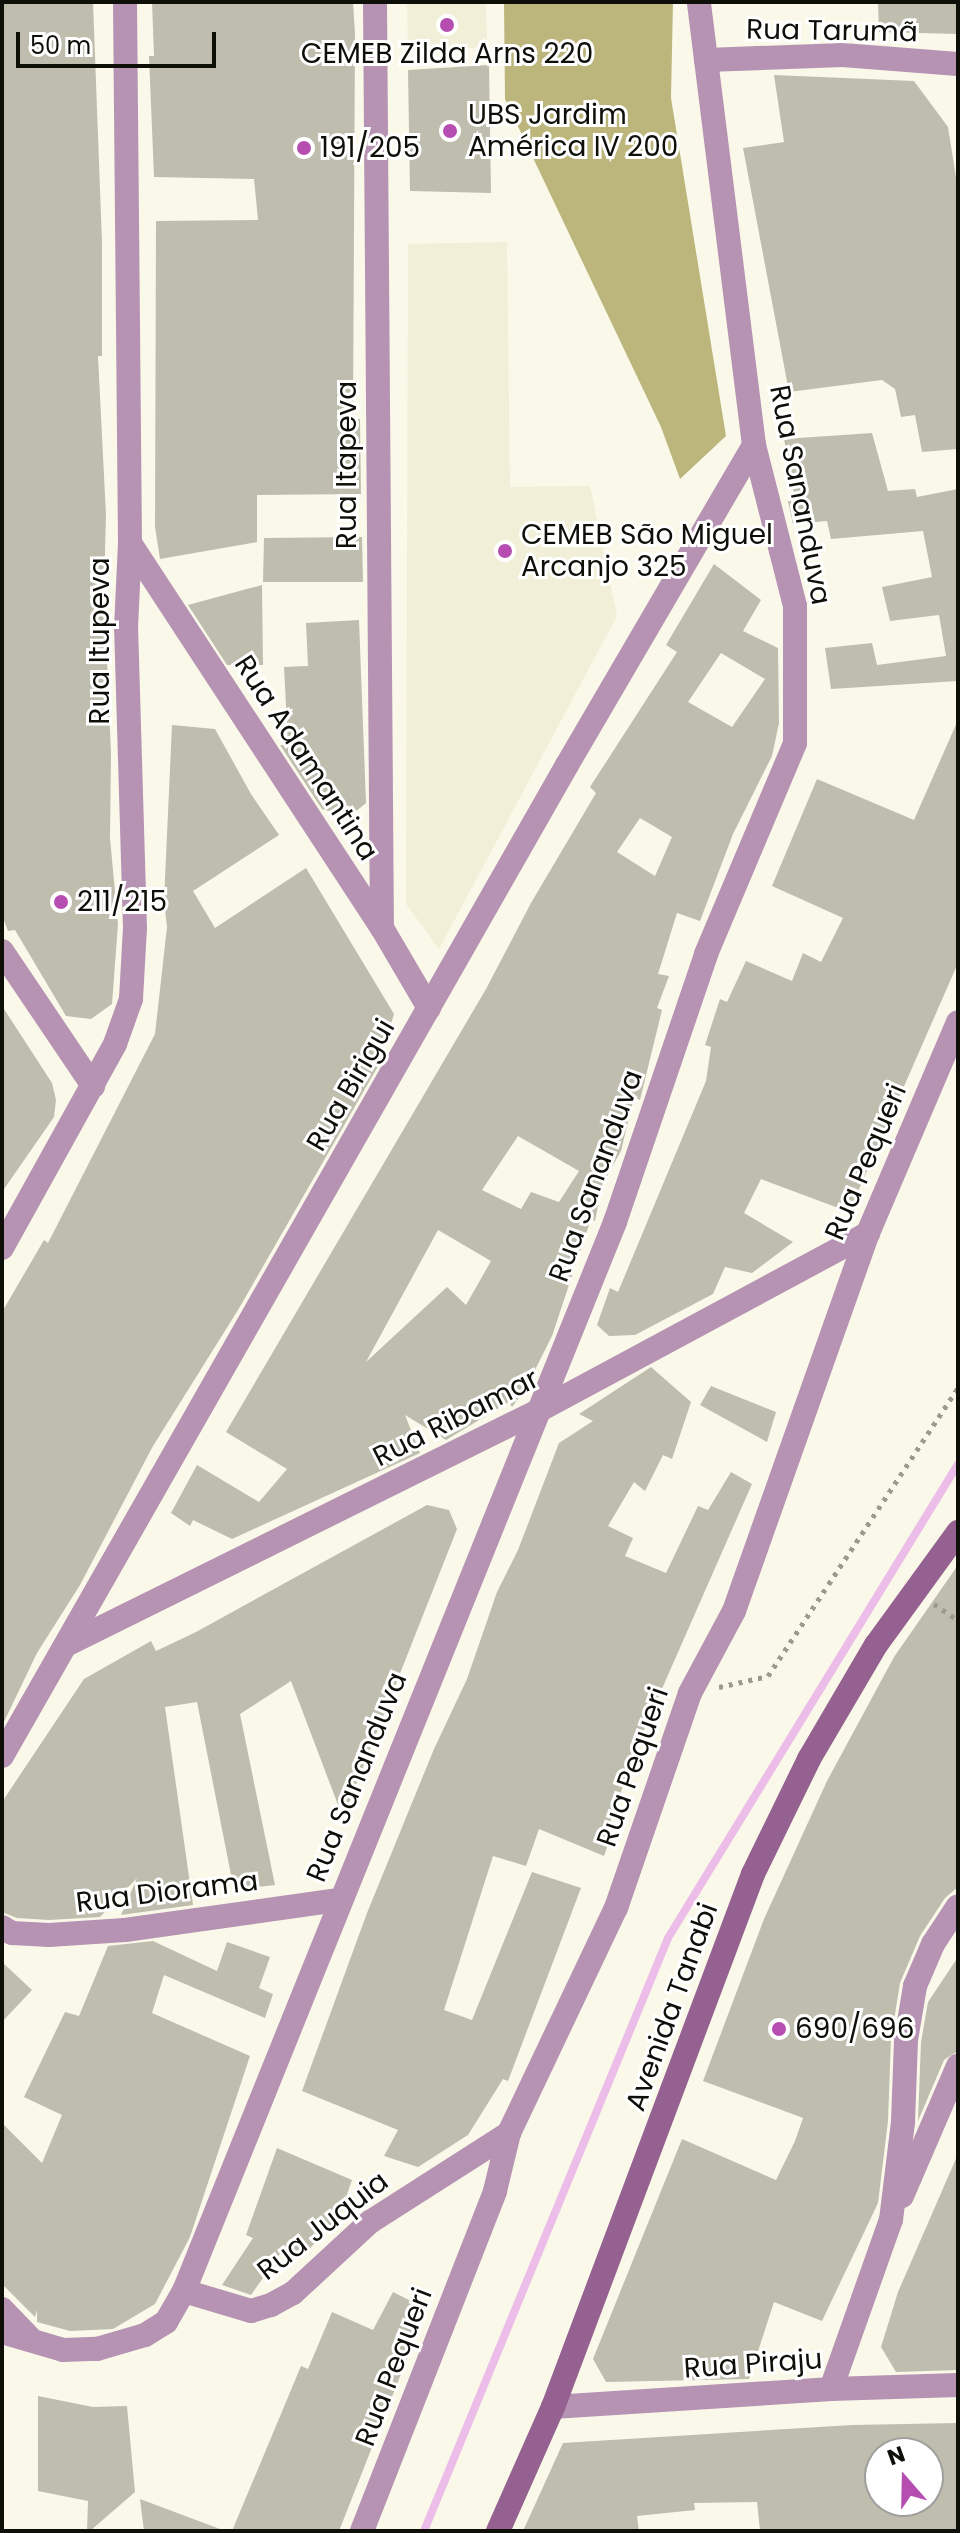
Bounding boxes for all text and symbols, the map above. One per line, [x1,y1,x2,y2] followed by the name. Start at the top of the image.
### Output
[746,13,918,49] street label: Rua Tarumã
[20,16,220,66] scale bar
[438,16,456,34] marker: CEMEB Zilda Arns 220
[30,29,91,62] text: 50 m
[301,37,593,71] place label: CEMEB Zilda Arns 220
[468,98,678,164] place label: UBS Jardim América IV 200
[439,120,461,142] marker: UBS Jardim América IV 200
[320,131,420,165] place label: 191/205
[295,139,313,157] marker: 191/205
[330,381,364,549] street label: Rua Itapeva
[762,382,838,608] street label: Rua Sananduva
[521,518,773,584] place label: CEMEB São Miguel Arcanjo 325
[496,542,514,560] marker: CEMEB São Miguel Arcanjo 325
[83,557,117,725] street label: Rua Itupeva
[227,649,385,867] street label: Rua Adamantina
[77,885,167,919] place label: 211/215
[52,893,70,911] marker: 211/215
[300,1013,402,1157] street label: Rua Birigui
[542,1065,650,1287] street label: Rua Sananduva
[818,1079,914,1245] street label: Rua Pequeri
[368,1362,544,1474] street label: Rua Ribamar
[300,1667,414,1887] street label: Rua Sananduva
[590,1683,676,1851] street label: Rua Pequeri
[74,1864,260,1920] street label: Rua Diorama
[619,1898,725,2116] street label: Avenida Tanabi
[795,2012,915,2046] place label: 690/696
[770,2020,788,2038] marker: 690/696
[251,2165,395,2287] street label: Rua Juquia
[348,2283,440,2451] street label: Rua Pequeri
[683,2342,823,2386] street label: Rua Piraju
[864,2437,944,2517] north arrow
[883,2438,909,2473] text: N

